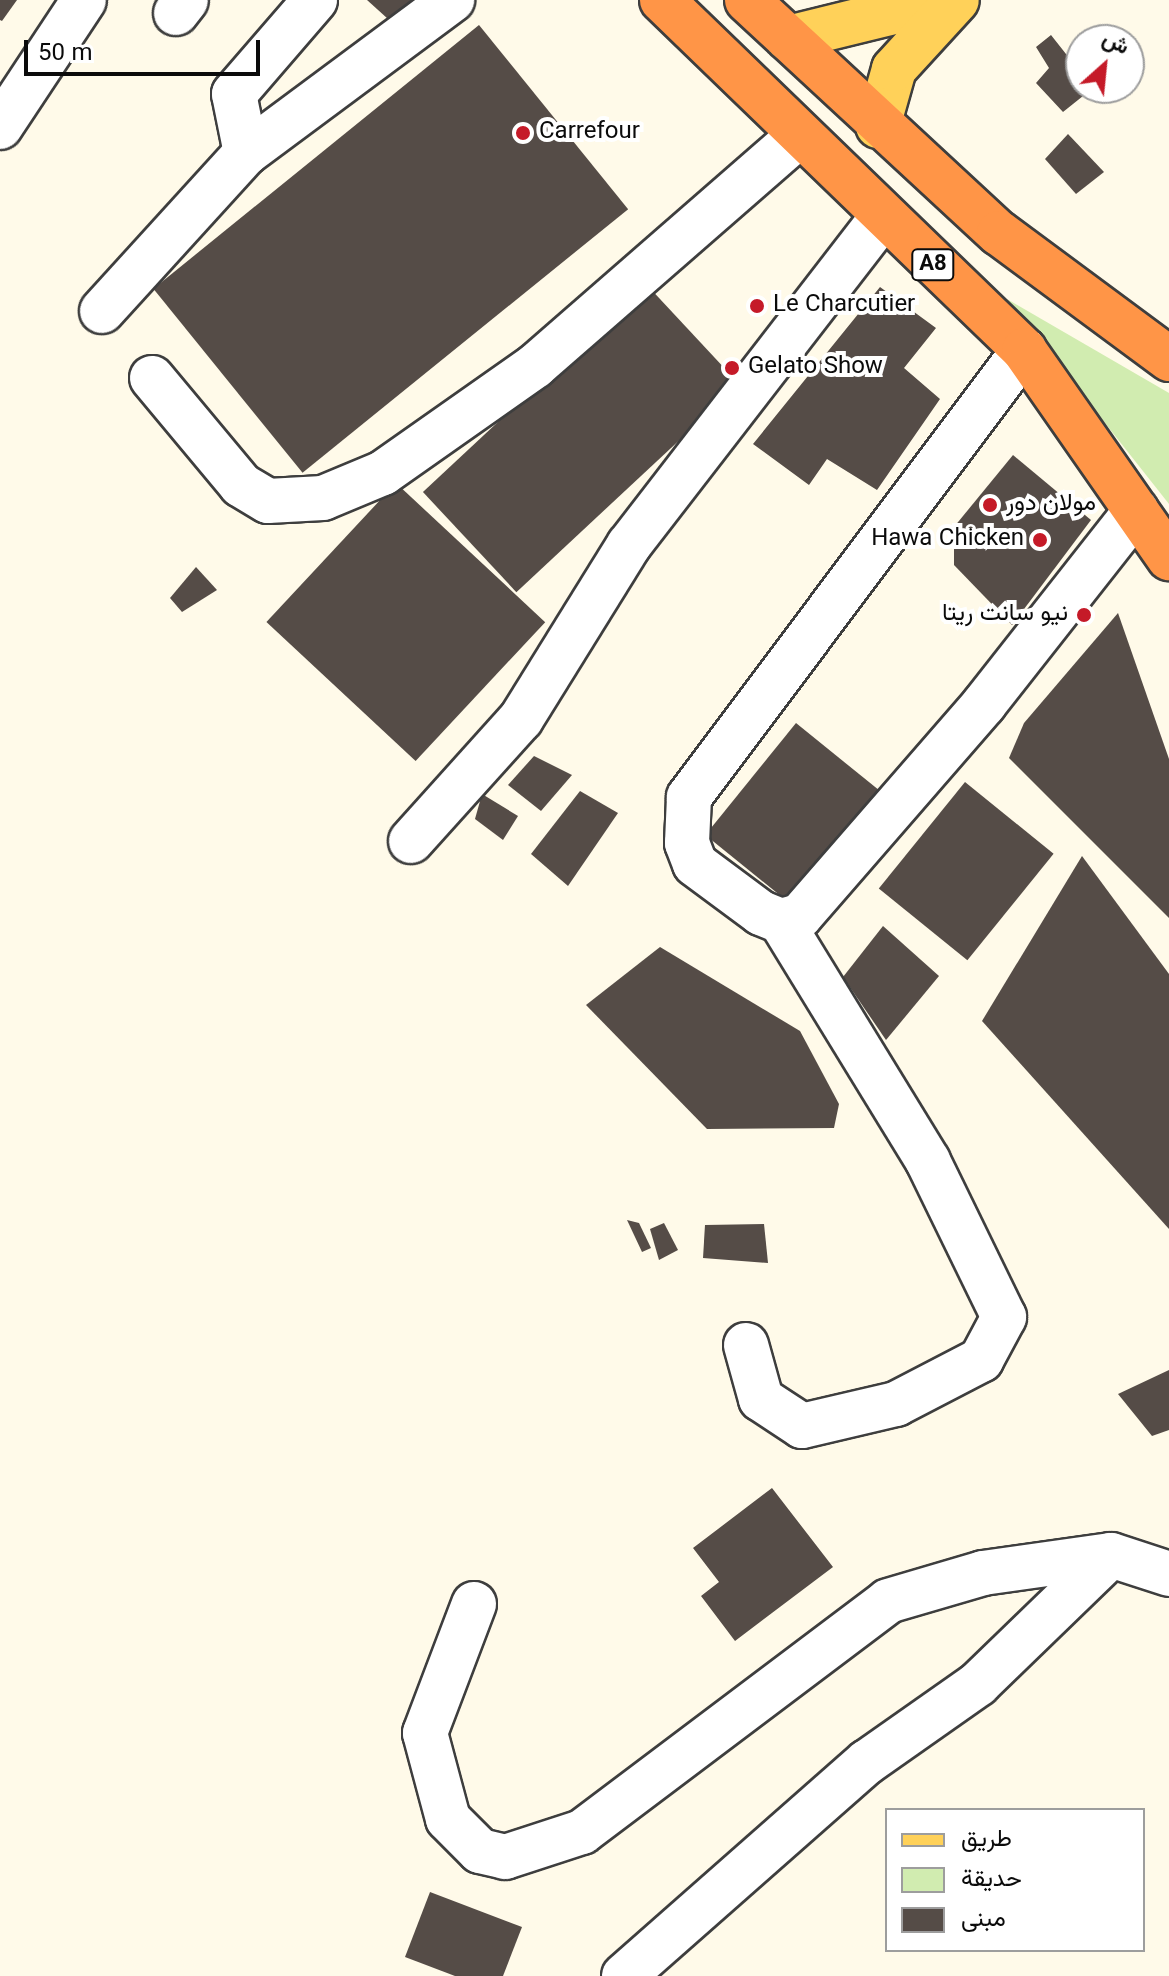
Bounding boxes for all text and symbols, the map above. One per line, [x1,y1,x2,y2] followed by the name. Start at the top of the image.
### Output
[1095,22,1135,66] text: ش
[28,24,264,74] scale bar
[1065,24,1145,104] north arrow
[38,35,92,73] text: 50 m
[539,119,640,147] place label: Carrefour
[514,124,532,142] marker: Carrefour
[911,247,955,283] road number: A8
[773,292,915,320] place label: Le Charcutier
[748,297,766,315] marker: Le Charcutier
[748,354,883,382] place label: Gelato Show
[723,359,741,377] marker: Gelato Show
[1006,491,1096,519] place label: مولان دور
[981,496,999,514] marker: مولان دور
[871,526,1024,554] place label: Hawa Chicken
[1031,531,1049,549] marker: Hawa Chicken
[942,601,1068,629] place label: نيو سانت ريتا
[1075,606,1093,624] marker: نيو سانت ريتا
[885,1808,1145,1952] legend
[961,1821,1012,1859] text: طريق
[961,1861,1022,1899] text: حديقة
[961,1901,1006,1939] text: مبنى

